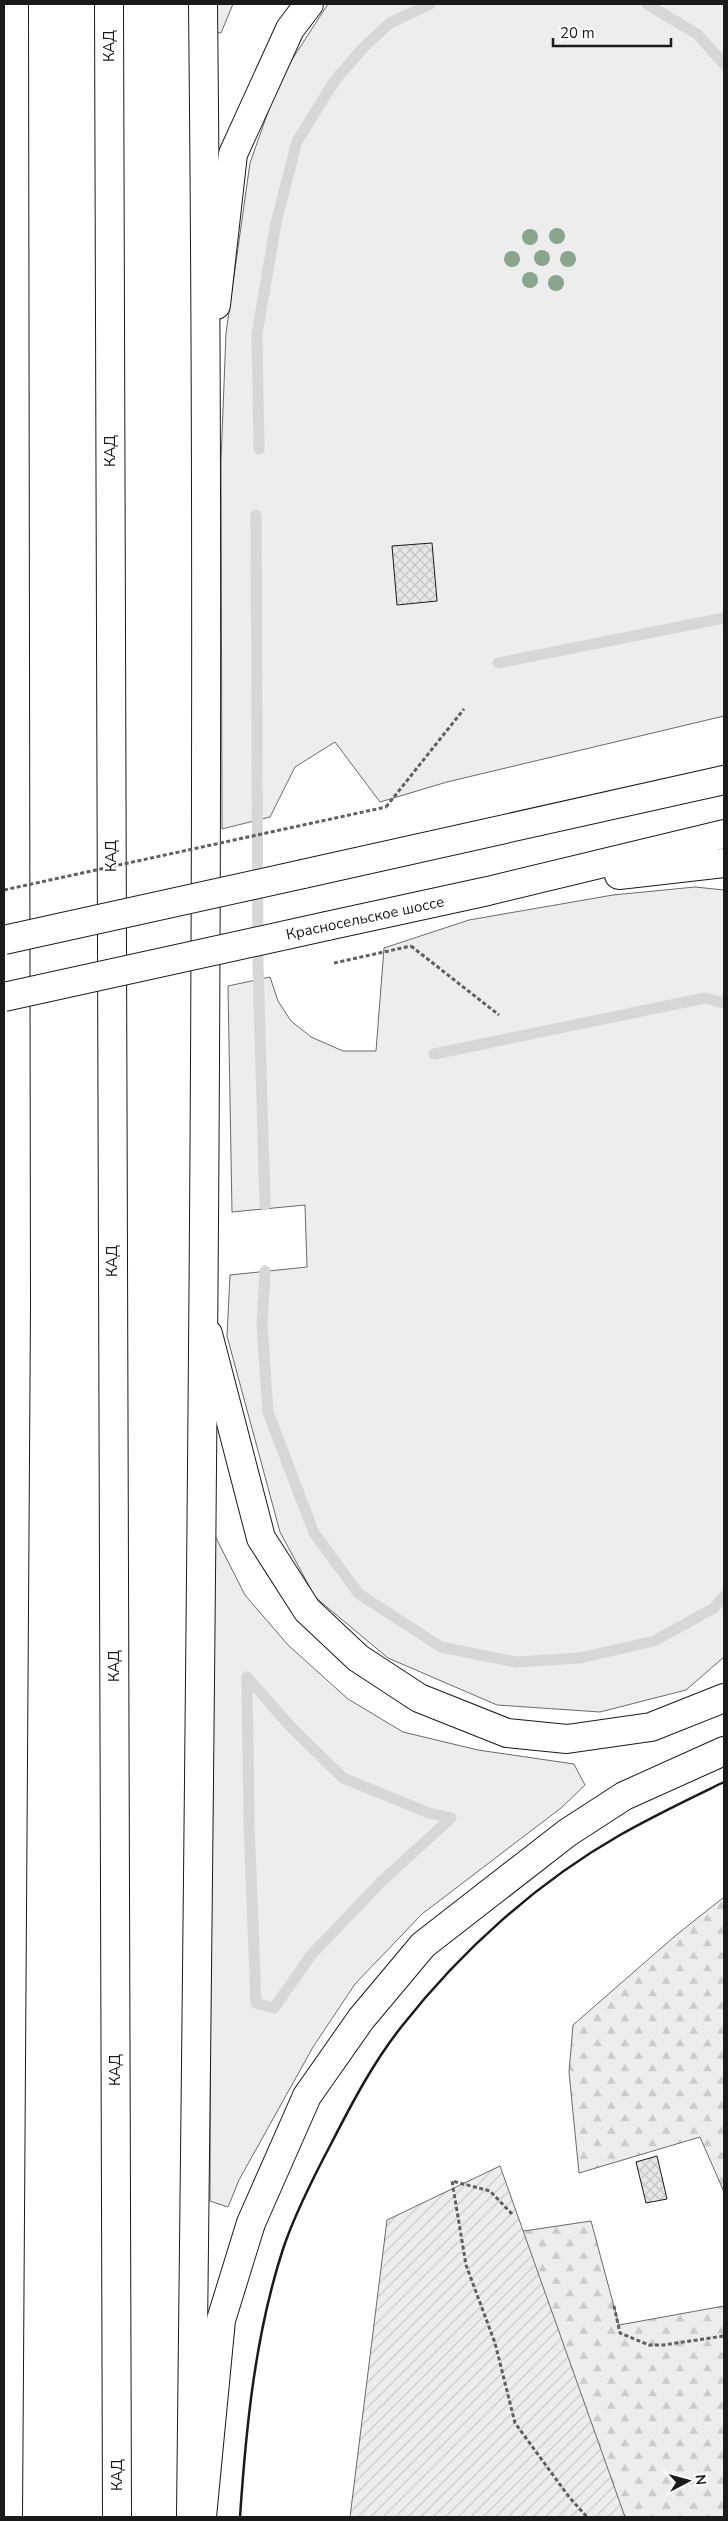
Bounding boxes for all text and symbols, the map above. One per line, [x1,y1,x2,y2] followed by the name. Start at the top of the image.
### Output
[553,15,670,47] scale bar
[560,23,595,43] text: 20 m
[99,30,119,62] street label: КАД
[100,435,120,467] street label: КАД
[101,840,121,872] street label: КАД
[284,891,446,945] street label: Красносельское шоссе
[102,1245,122,1277] street label: КАД
[104,1650,124,1682] street label: КАД
[105,2054,125,2086] street label: КАД
[663,2456,713,2506] north arrow
[107,2459,127,2491] street label: КАД
[690,2473,710,2486] text: N

